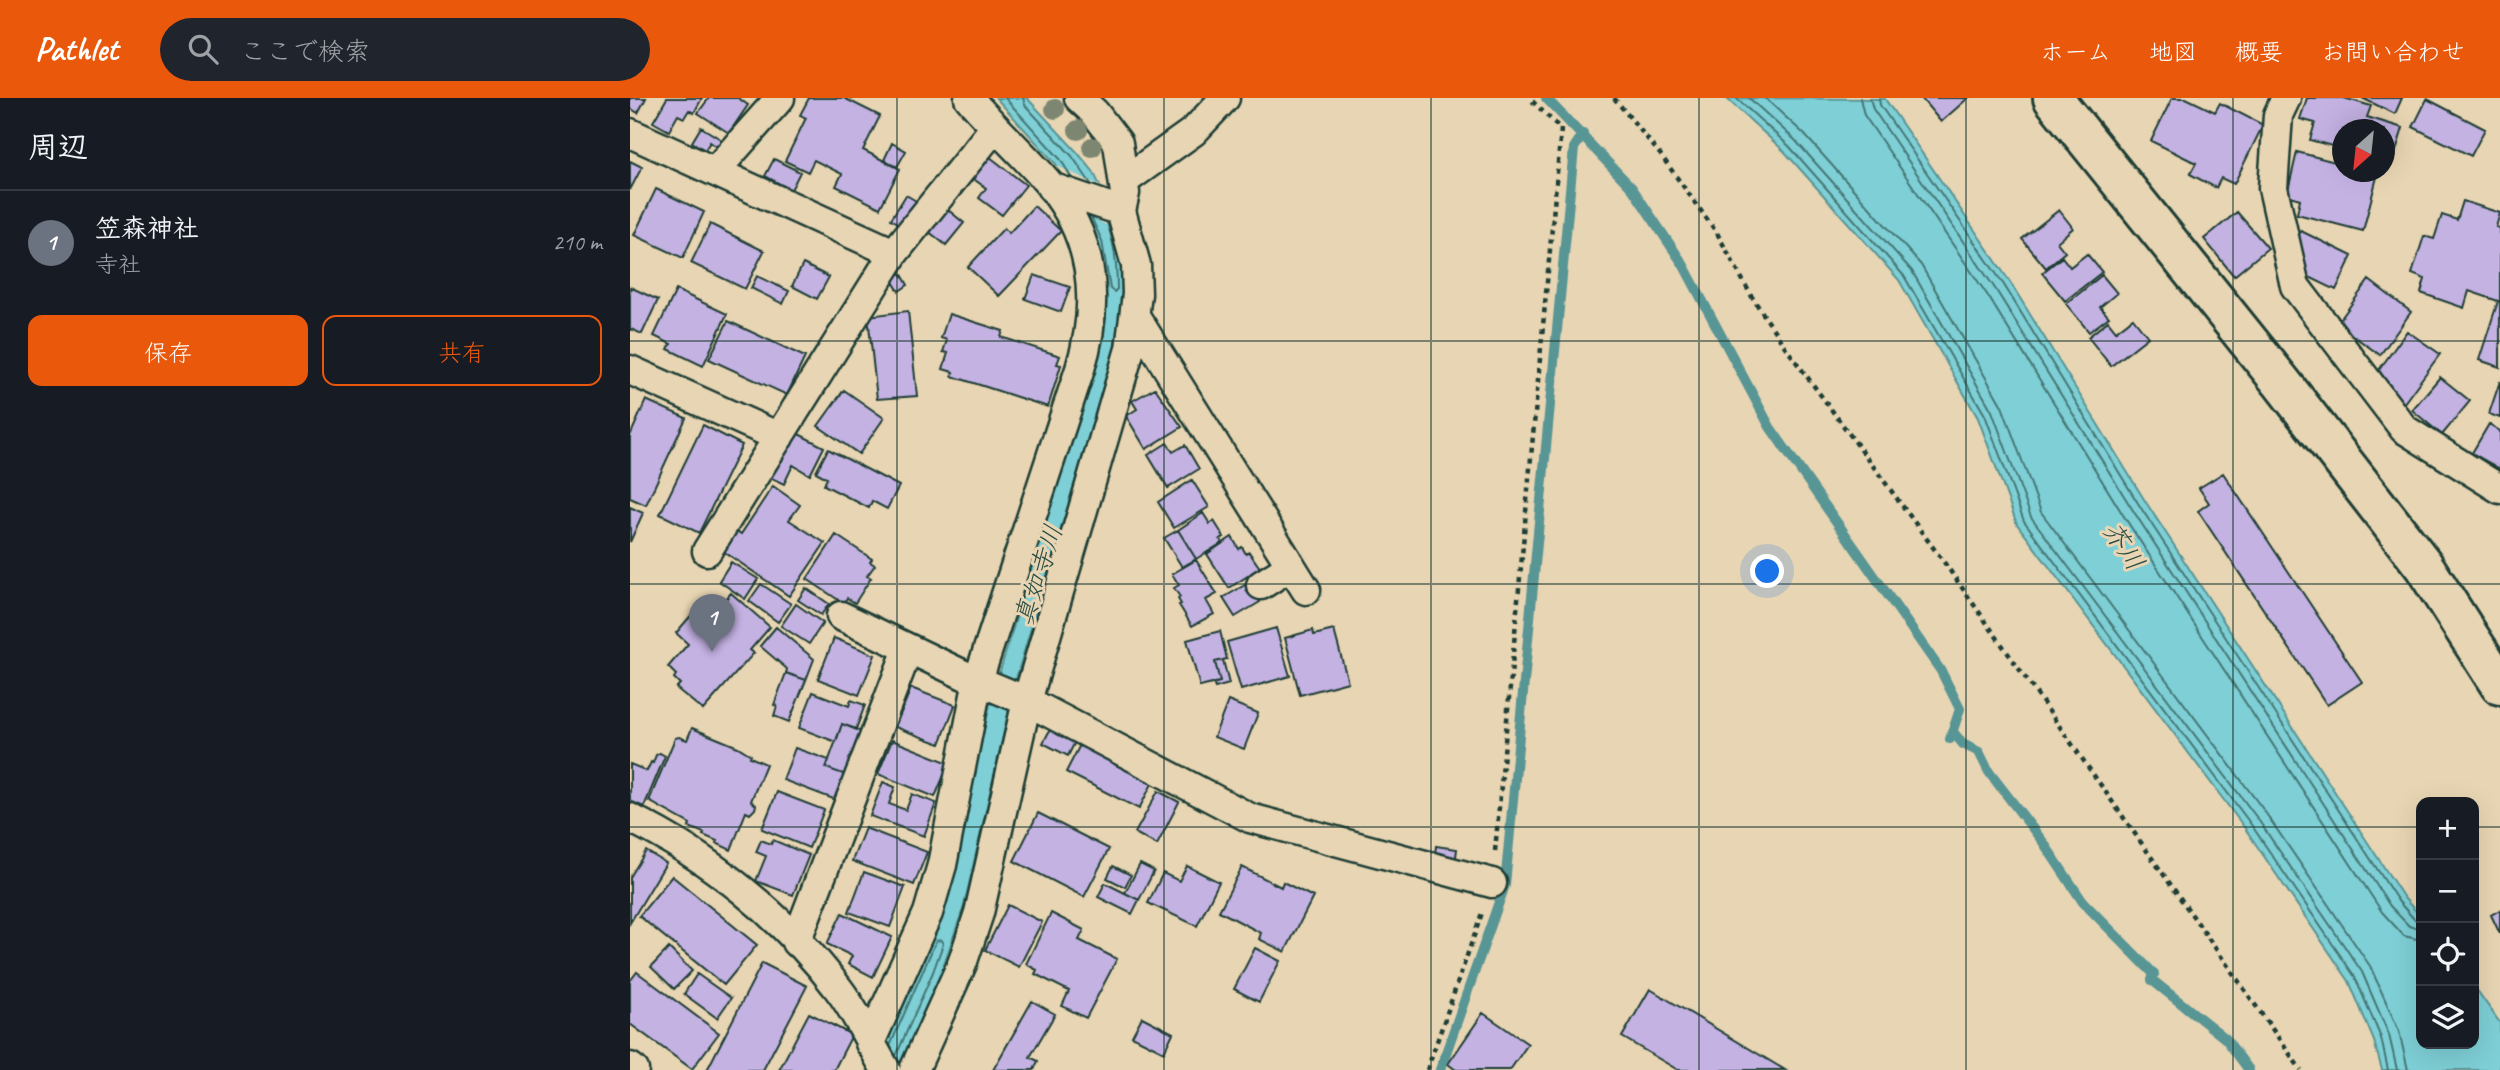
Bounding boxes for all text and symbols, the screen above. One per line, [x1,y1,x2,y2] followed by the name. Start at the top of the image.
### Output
[160,18,650,81] search box
[35,28,118,70] text: Pathlet
[184,30,222,68] icon: search
[240,35,370,68] text: ここで検索
[2040,37,2111,67] text: ホーム
[2149,37,2197,67] text: 地図
[2235,37,2283,67] text: 概要
[2321,37,2465,67] text: お問い合わせ
[2332,119,2395,182] north arrow
[28,128,88,166] text: 周辺
[95,212,199,245] text: 笠森神社
[46,228,56,257] text: 1
[553,228,602,257] text: 210 m
[95,250,141,279] text: 寺社
[28,315,308,386] button: 保存
[322,315,602,386] button: 共有
[2095,515,2152,577] water label: 芥川
[1007,521,1070,630] water label: 真如寺川
[1750,554,1784,588] your location
[689,594,735,652] pin: 1
[2416,797,2479,1049] map controls
[2416,797,2479,860] button: +
[2416,860,2479,923] button: −
[2416,923,2479,986] button: locate
[2416,986,2479,1049] button: layers

